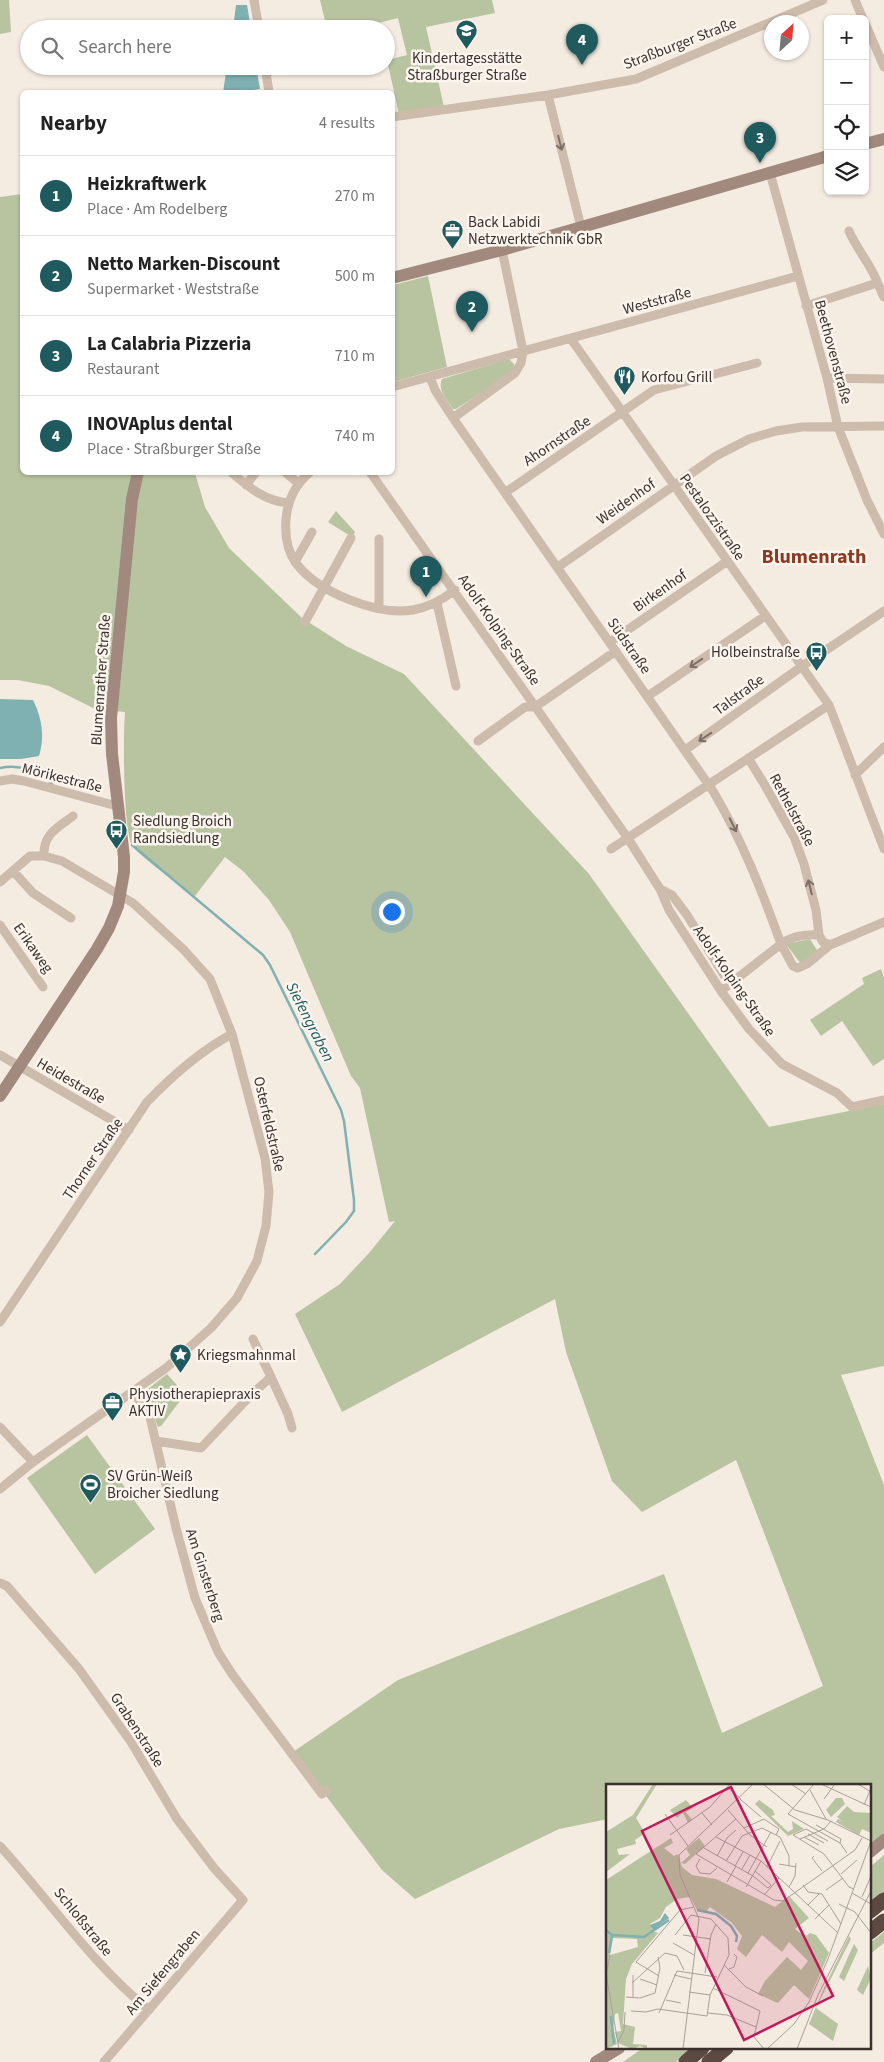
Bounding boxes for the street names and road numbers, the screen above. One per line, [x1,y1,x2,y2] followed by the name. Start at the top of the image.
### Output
[620,13,740,75] street label: Straßburger Straße
[621,282,693,320] street label: Weststraße
[809,298,857,406] street label: Beethovenstraße
[519,411,595,471] street label: Ahornstraße
[674,469,750,565] street label: Pestalozzistraße
[592,474,660,530] street label: Weidenhof
[629,565,692,617] street label: Birkenhof
[453,570,545,690] street label: Adolf-Kolping-Straße
[86,614,116,746] street label: Blumenrather Straße
[602,614,656,678] street label: Südstraße
[709,669,769,721] street label: Talstraße
[20,758,104,798] street label: Mörikestraße
[764,770,820,850] street label: Rethelstraße
[8,919,58,978] street label: Erikaweg
[688,921,780,1041] street label: Adolf-Kolping-Straße
[33,1053,109,1109] street label: Heidestraße
[248,1074,290,1174] street label: Osterfeldstraße
[58,1114,128,1204] street label: Thorner Straße
[180,1526,230,1625] street label: Am Ginsterberg
[105,1689,169,1771] street label: Grabenstraße
[49,1883,117,1961] street label: Schloßstraße
[121,1924,205,2020] street label: Am Siefengraben

